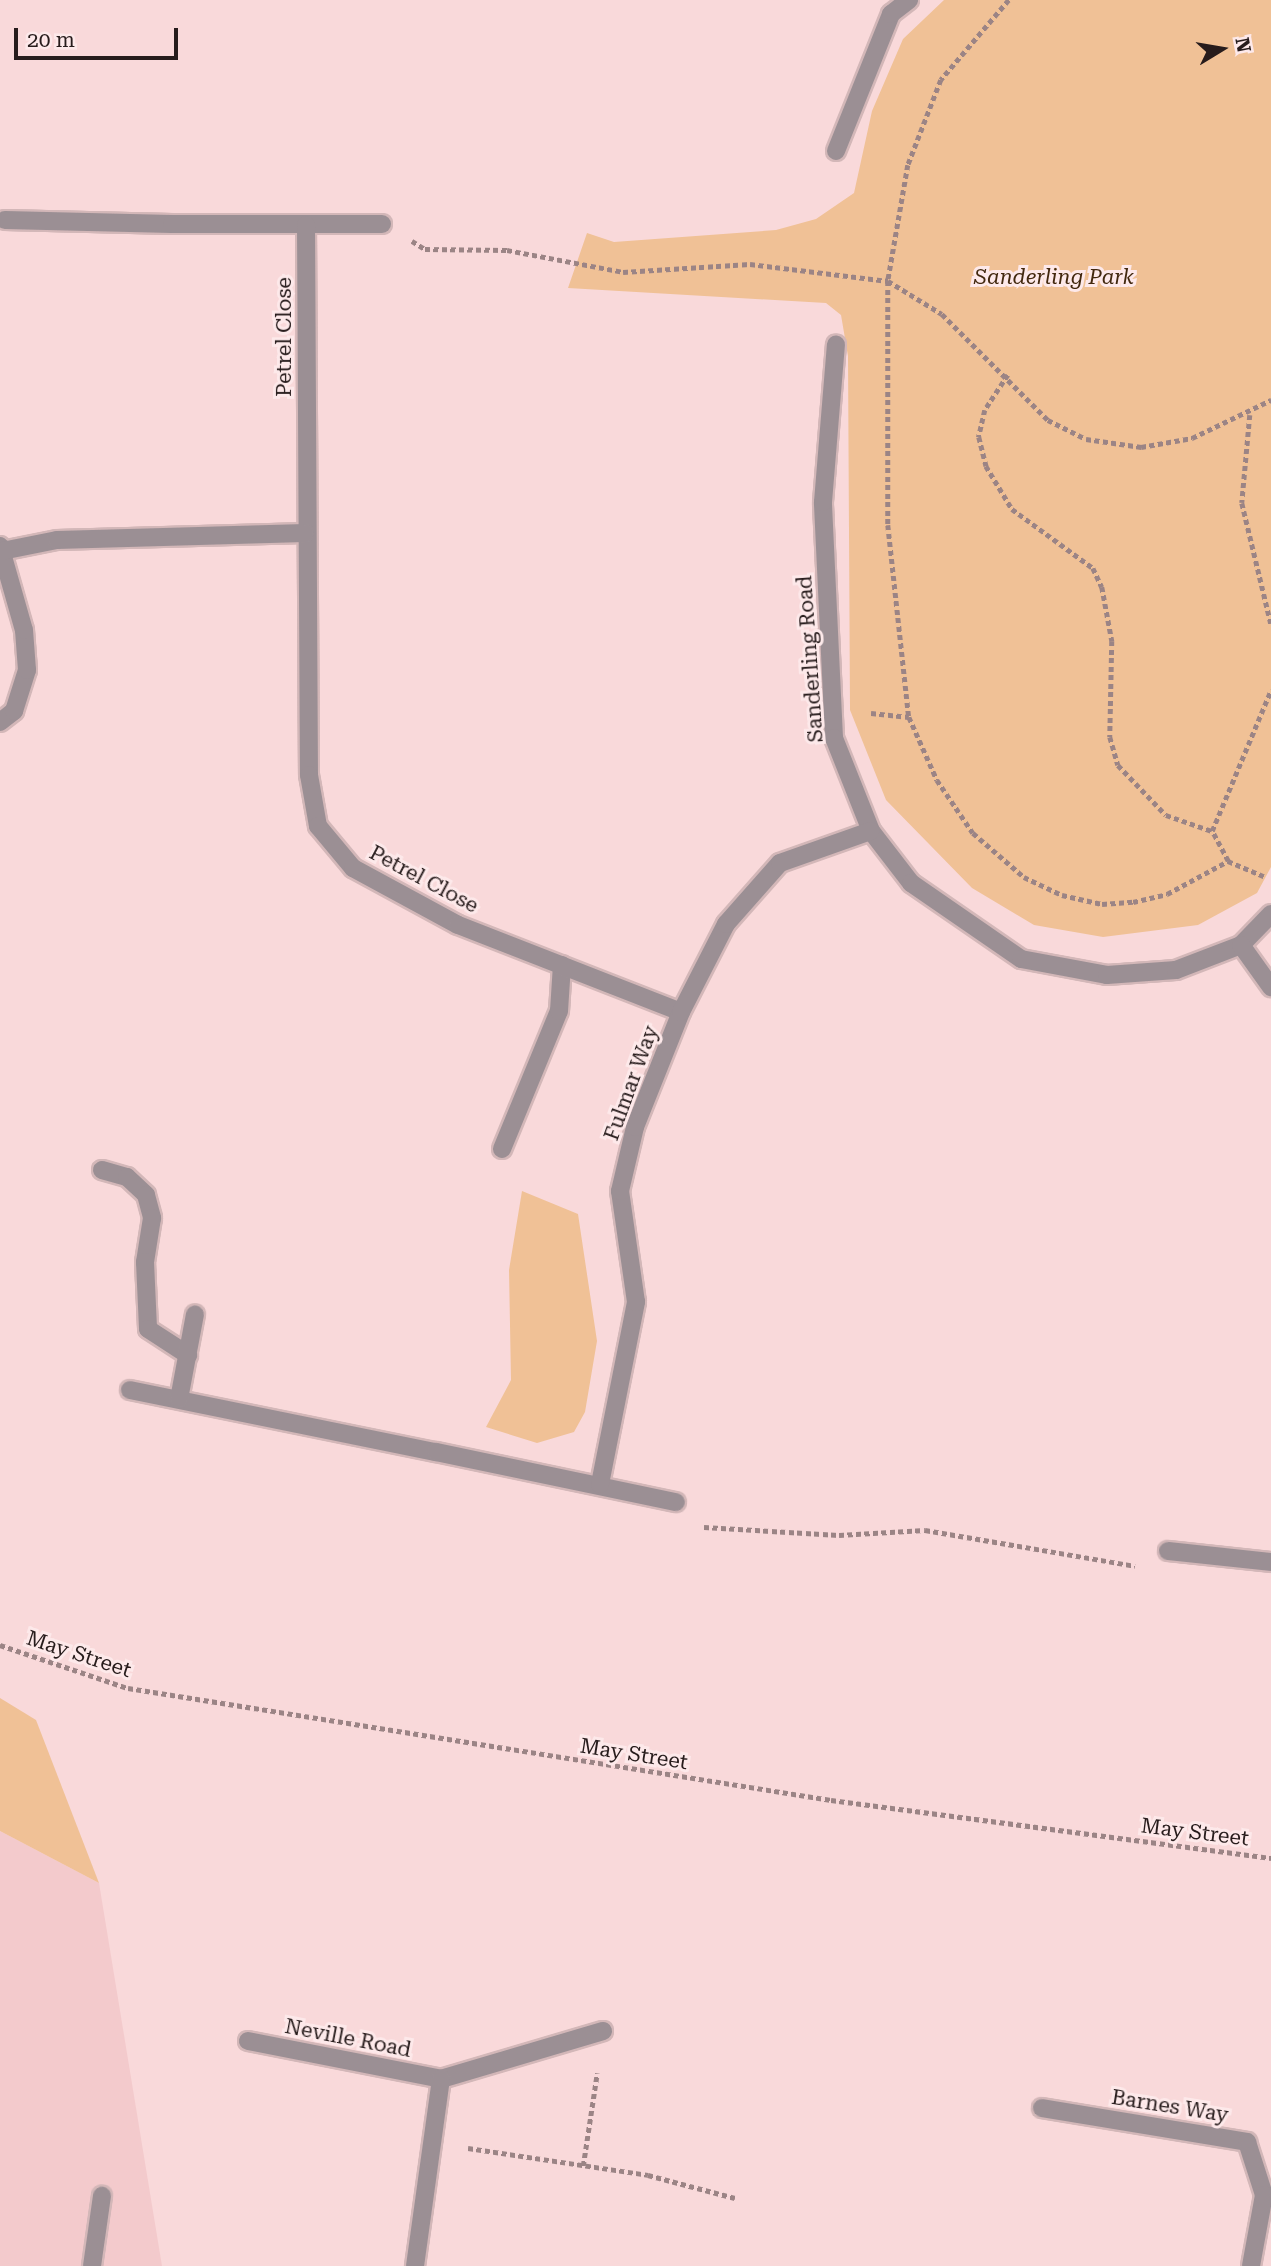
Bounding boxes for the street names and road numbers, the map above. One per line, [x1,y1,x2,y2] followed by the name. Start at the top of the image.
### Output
[271,277,297,397] street label: Petrel Close
[792,575,828,743] street label: Sanderling Road
[365,840,483,918] street label: Petrel Close
[599,1022,663,1144] street label: Fulmar Way
[23,1625,135,1683] street label: May Street
[578,1733,690,1775] street label: May Street
[1140,1813,1250,1851] street label: May Street
[283,2013,413,2063] street label: Neville Road
[1110,2084,1230,2128] street label: Barnes Way

